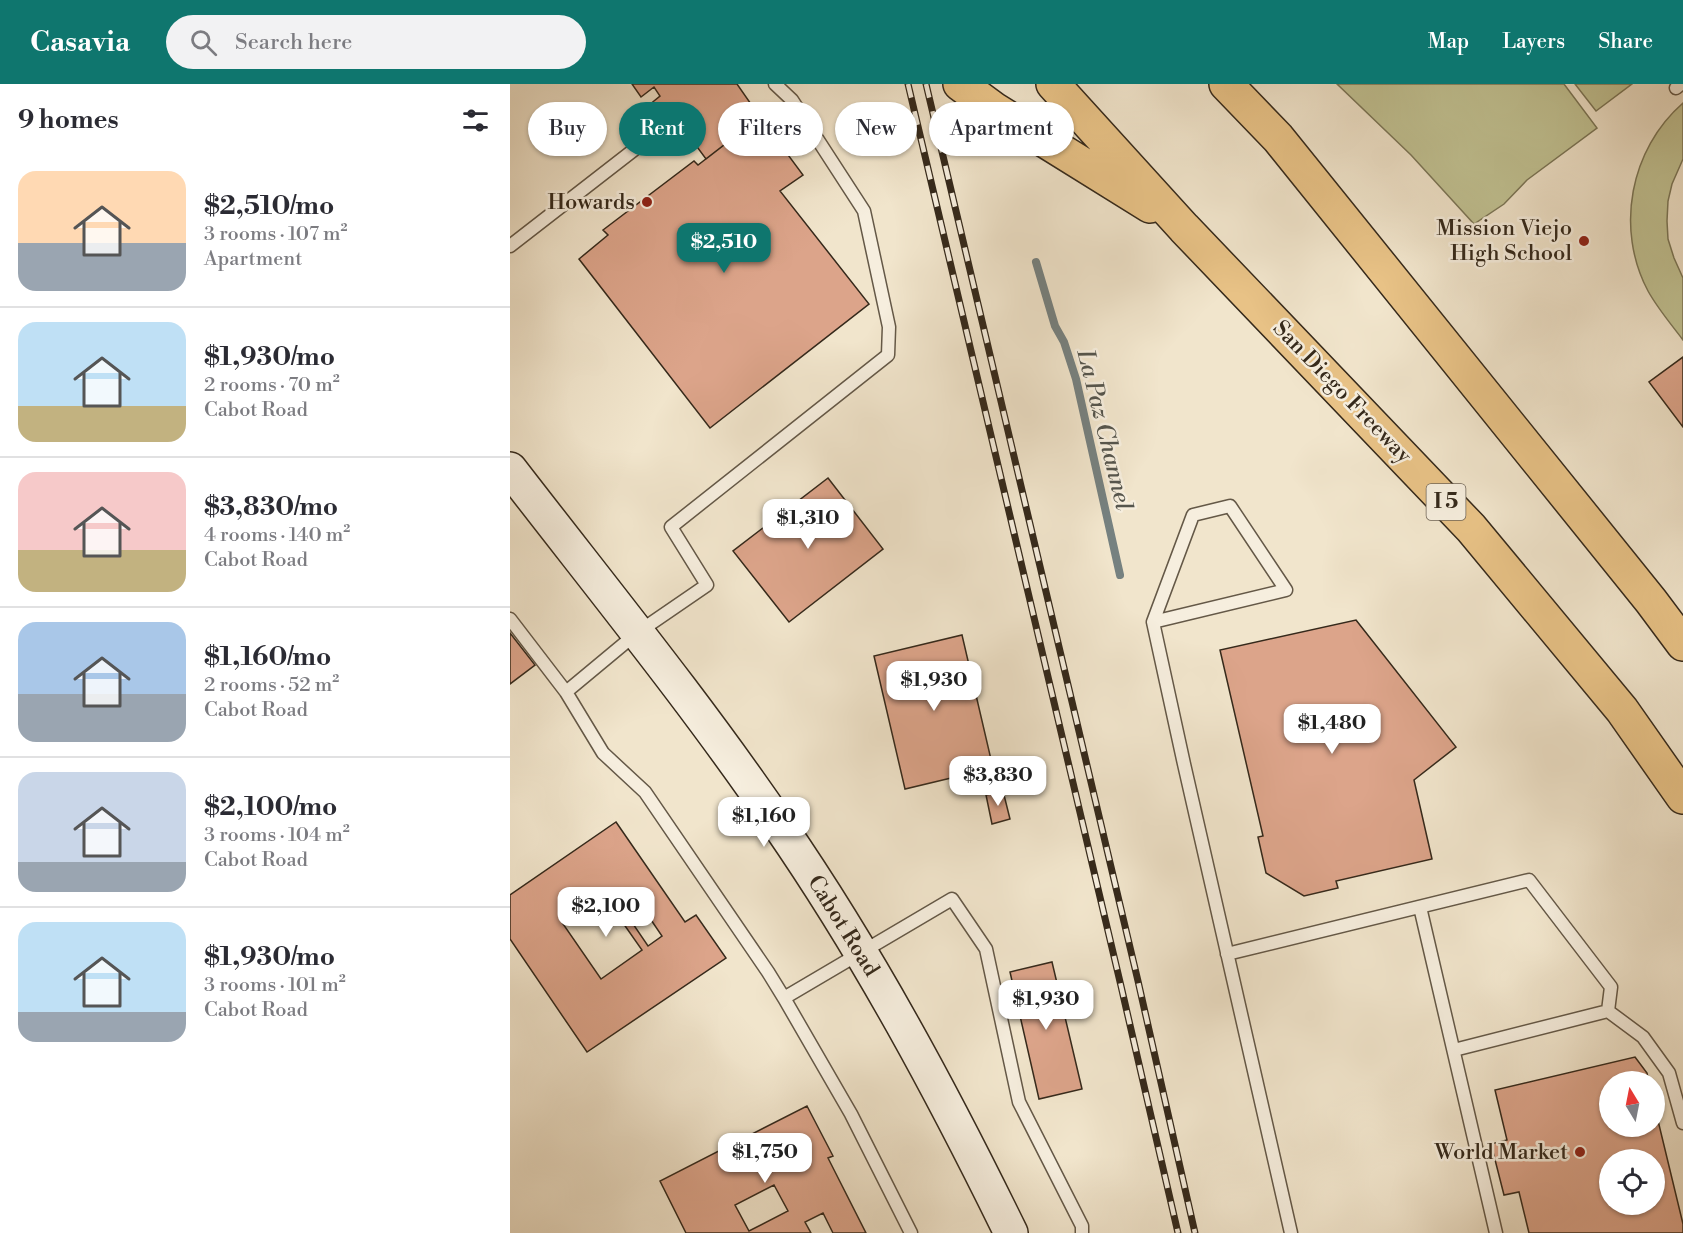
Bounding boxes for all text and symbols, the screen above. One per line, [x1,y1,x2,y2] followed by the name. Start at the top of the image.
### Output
[166,15,586,69] search box
[30,25,130,60] text: Casavia
[187,26,220,59] icon: search
[235,29,352,56] text: Search here
[1428,29,1469,55] text: Map
[1502,29,1565,55] text: Layers
[1598,29,1653,55] text: Share
[528,102,607,156] chip: Buy
[619,102,706,156] chip: Rent
[718,102,823,156] chip: Filters
[835,102,917,156] chip: New
[929,102,1074,156] chip: Apartment
[18,104,119,136] text: 9 homes
[459,104,492,137] icon: filters
[548,189,635,216] place label: Howards
[204,190,334,222] text: $2,510/mo
[66,195,138,267] icon: home
[640,195,654,209] marker: Howards
[1436,215,1572,267] place label: Mission Viejo High School
[204,222,348,247] text: 3 rooms · 107 m²
[675,223,773,274] pin: $2,510
[691,230,757,255] text: $2,510
[1577,234,1591,248] marker: Mission Viejo High School
[204,247,302,272] text: Apartment
[1267,315,1417,469] street label: San Diego Freeway
[204,341,335,373] text: $1,930/mo
[1069,345,1139,514] water label: La Paz Channel
[66,346,138,418] icon: home
[204,373,340,398] text: 2 rooms · 70 m²
[204,398,308,423] text: Cabot Road
[1426,484,1466,520] road number: I 5
[204,491,338,523] text: $3,830/mo
[66,496,138,568] icon: home
[759,499,857,550] pin: $1,310
[777,506,839,531] text: $1,310
[204,523,350,548] text: 4 rooms · 140 m²
[204,548,308,573] text: Cabot Road
[204,641,331,673] text: $1,160/mo
[66,646,138,718] icon: home
[885,661,983,712] pin: $1,930
[900,668,968,693] text: $1,930
[204,673,339,698] text: 2 rooms · 52 m²
[204,698,308,723] text: Cabot Road
[1283,704,1381,755] pin: $1,480
[1298,711,1366,736] text: $1,480
[949,756,1047,807] pin: $3,830
[963,763,1033,788] text: $3,830
[204,791,337,823] text: $2,100/mo
[66,796,138,868] icon: home
[715,797,813,848] pin: $1,160
[732,804,796,829] text: $1,160
[204,823,350,848] text: 3 rooms · 104 m²
[204,848,308,873] text: Cabot Road
[801,870,885,982] street label: Cabot Road
[557,887,655,938] pin: $2,100
[572,894,640,919] text: $2,100
[204,941,335,973] text: $1,930/mo
[66,946,138,1018] icon: home
[204,973,346,998] text: 3 rooms · 101 m²
[997,980,1095,1031] pin: $1,930
[1012,987,1080,1012] text: $1,930
[204,998,308,1023] text: Cabot Road
[1599,1071,1665,1137] north arrow
[1599,1071,1665,1215] map controls
[716,1133,814,1184] pin: $1,750
[1433,1139,1568,1166] place label: World Market
[732,1140,798,1165] text: $1,750
[1573,1145,1587,1159] marker: World Market
[1599,1149,1665,1215] button: locate

